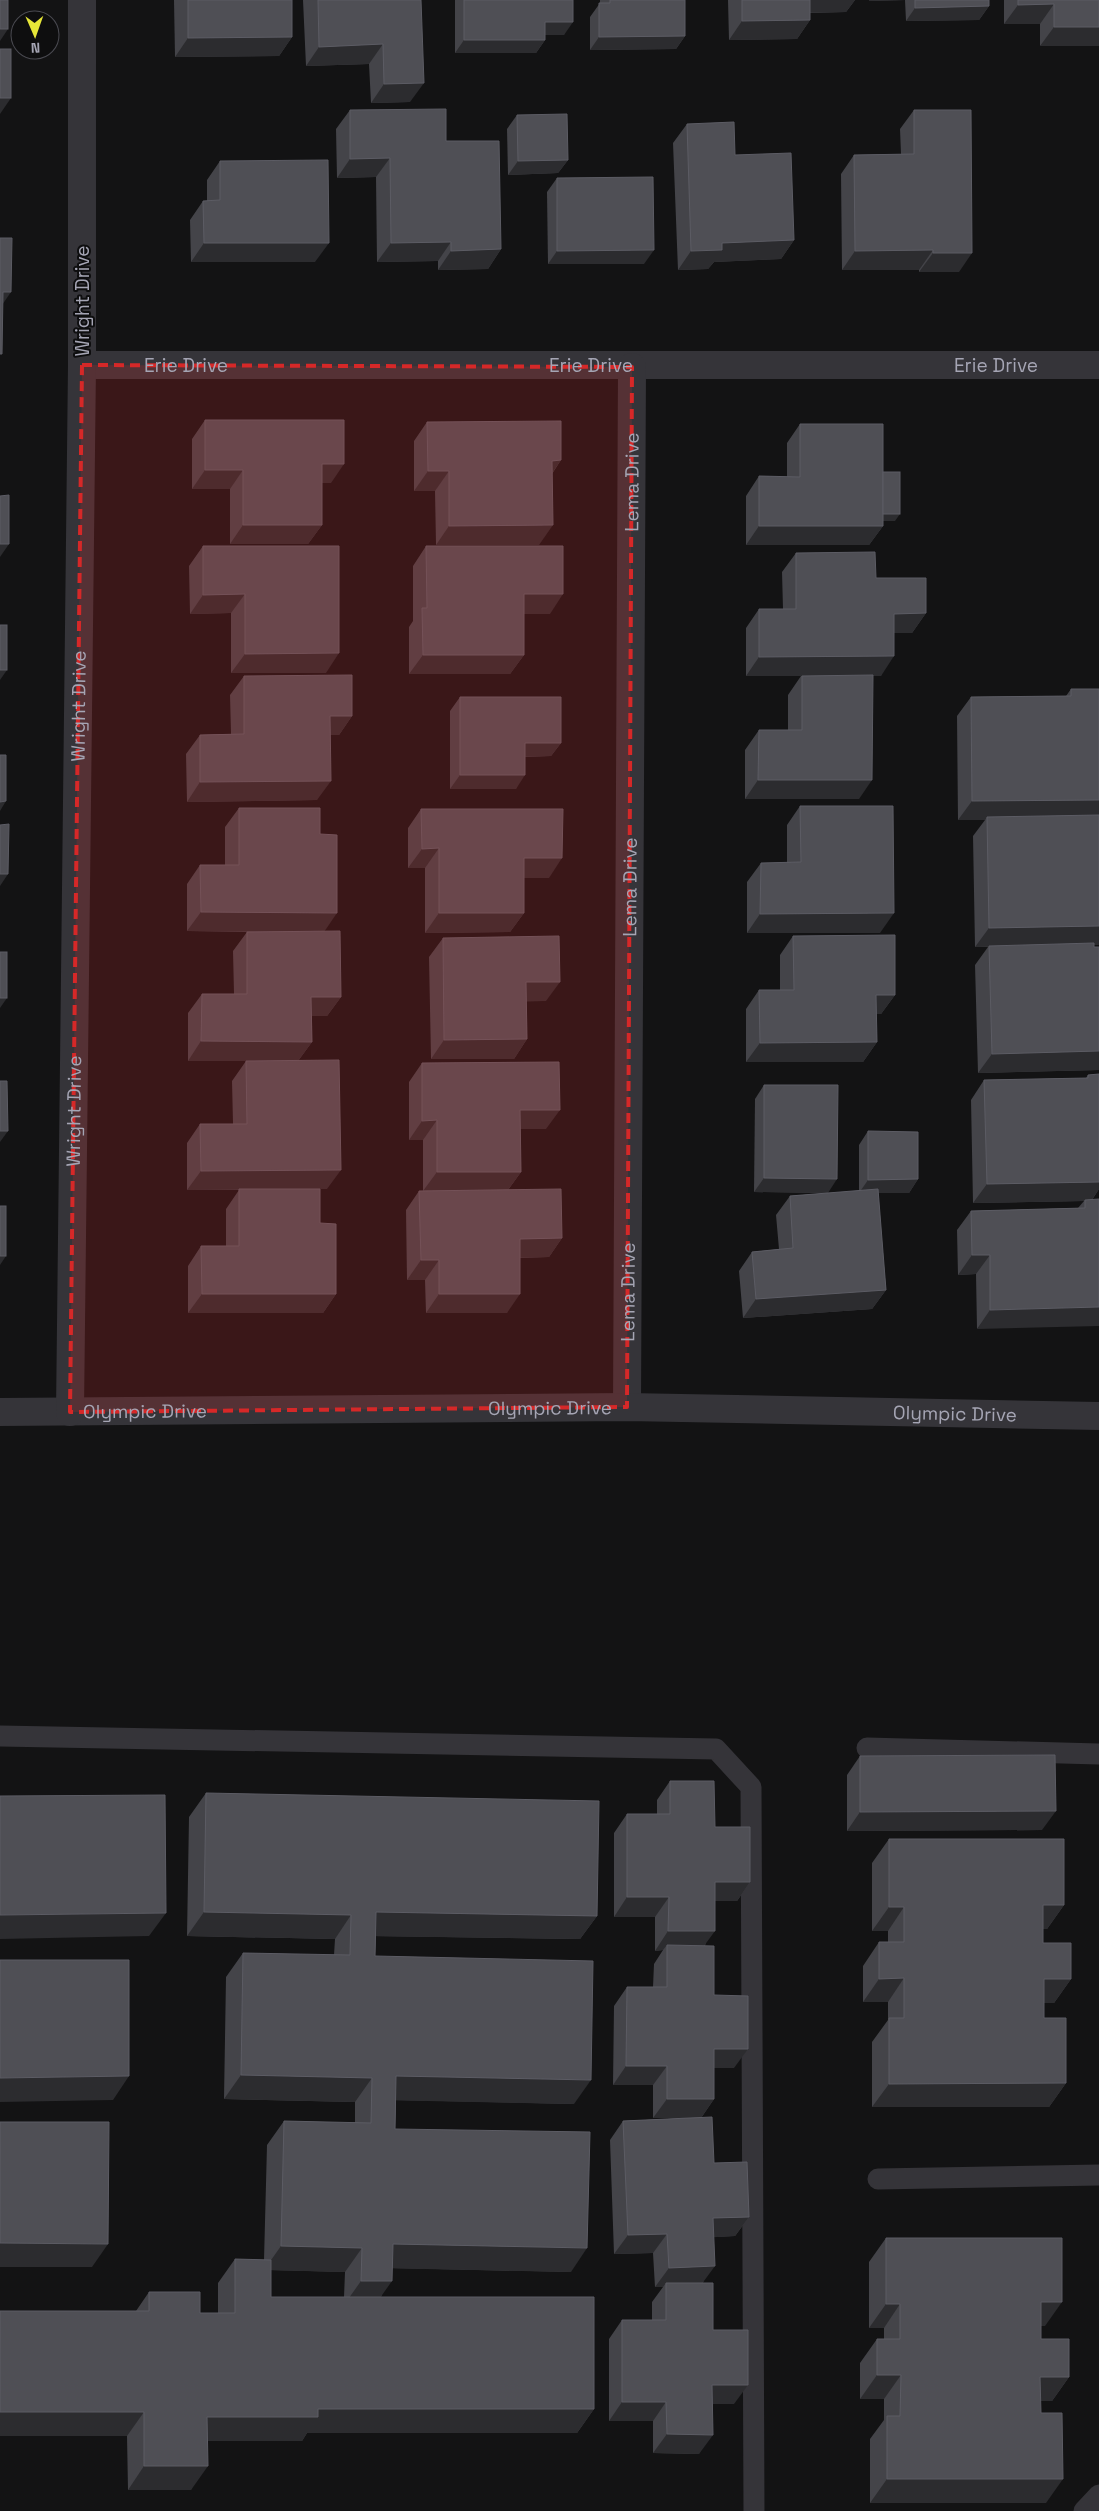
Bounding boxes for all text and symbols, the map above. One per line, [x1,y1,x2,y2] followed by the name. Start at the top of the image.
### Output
[10,10,60,60] north arrow
[30,39,40,57] text: N
[70,245,95,357] street label: Wright Drive
[144,353,228,378] street label: Erie Drive
[549,353,633,378] street label: Erie Drive
[954,353,1038,378] street label: Erie Drive
[619,432,645,532] street label: Lema Drive
[65,650,92,762] street label: Wright Drive
[617,837,643,937] street label: Lema Drive
[61,1055,87,1167] street label: Wright Drive
[615,1242,641,1342] street label: Lema Drive
[488,1395,612,1421] street label: Olympic Drive
[83,1398,207,1424] street label: Olympic Drive
[893,1400,1017,1427] street label: Olympic Drive

